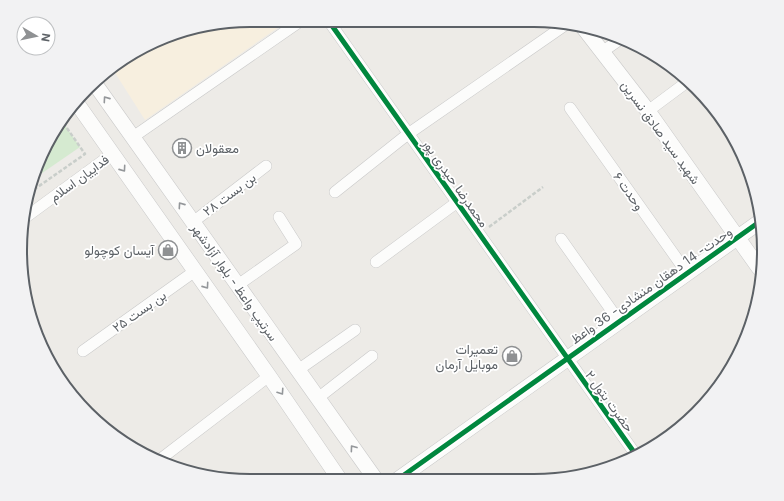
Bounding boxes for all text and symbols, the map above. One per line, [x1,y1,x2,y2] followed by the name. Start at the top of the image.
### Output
[16,16,56,56] north arrow
[38,32,53,43] text: N
[617,77,704,188] street label: شهید سید صادق نسرین
[104,96,111,103] one-way arrow
[417,135,492,231] street label: محمدرضا حیدری پور
[171,137,193,159] building icon: معقولان
[196,140,239,157] place label: معقولان
[46,151,113,206] street label: فداییان اسلام
[118,164,125,171] one-way arrow
[199,169,259,220] street label: بن بست ۲۸
[609,169,648,214] street label: وحدت ۶
[178,202,186,209] one-way arrow
[186,219,282,345] street label: سرتیپ واعظ - بلوار آزادشهر
[567,223,736,348] street label: وحدت- 14 دهقان منشادی- 36 واعظ
[157,239,179,261] shop icon: آیسان کوچولو
[85,242,155,260] place label: آیسان کوچولو
[201,282,209,289] one-way arrow
[109,287,170,336] street label: بن بست ۲۵
[436,341,498,373] place label: تعمیرات موبایل آرمان
[501,345,523,367] shop icon: تعمیرات موبایل آرمان
[582,367,638,436] street label: حضرت بتول ۲
[276,388,283,395] one-way arrow
[350,445,358,452] one-way arrow

